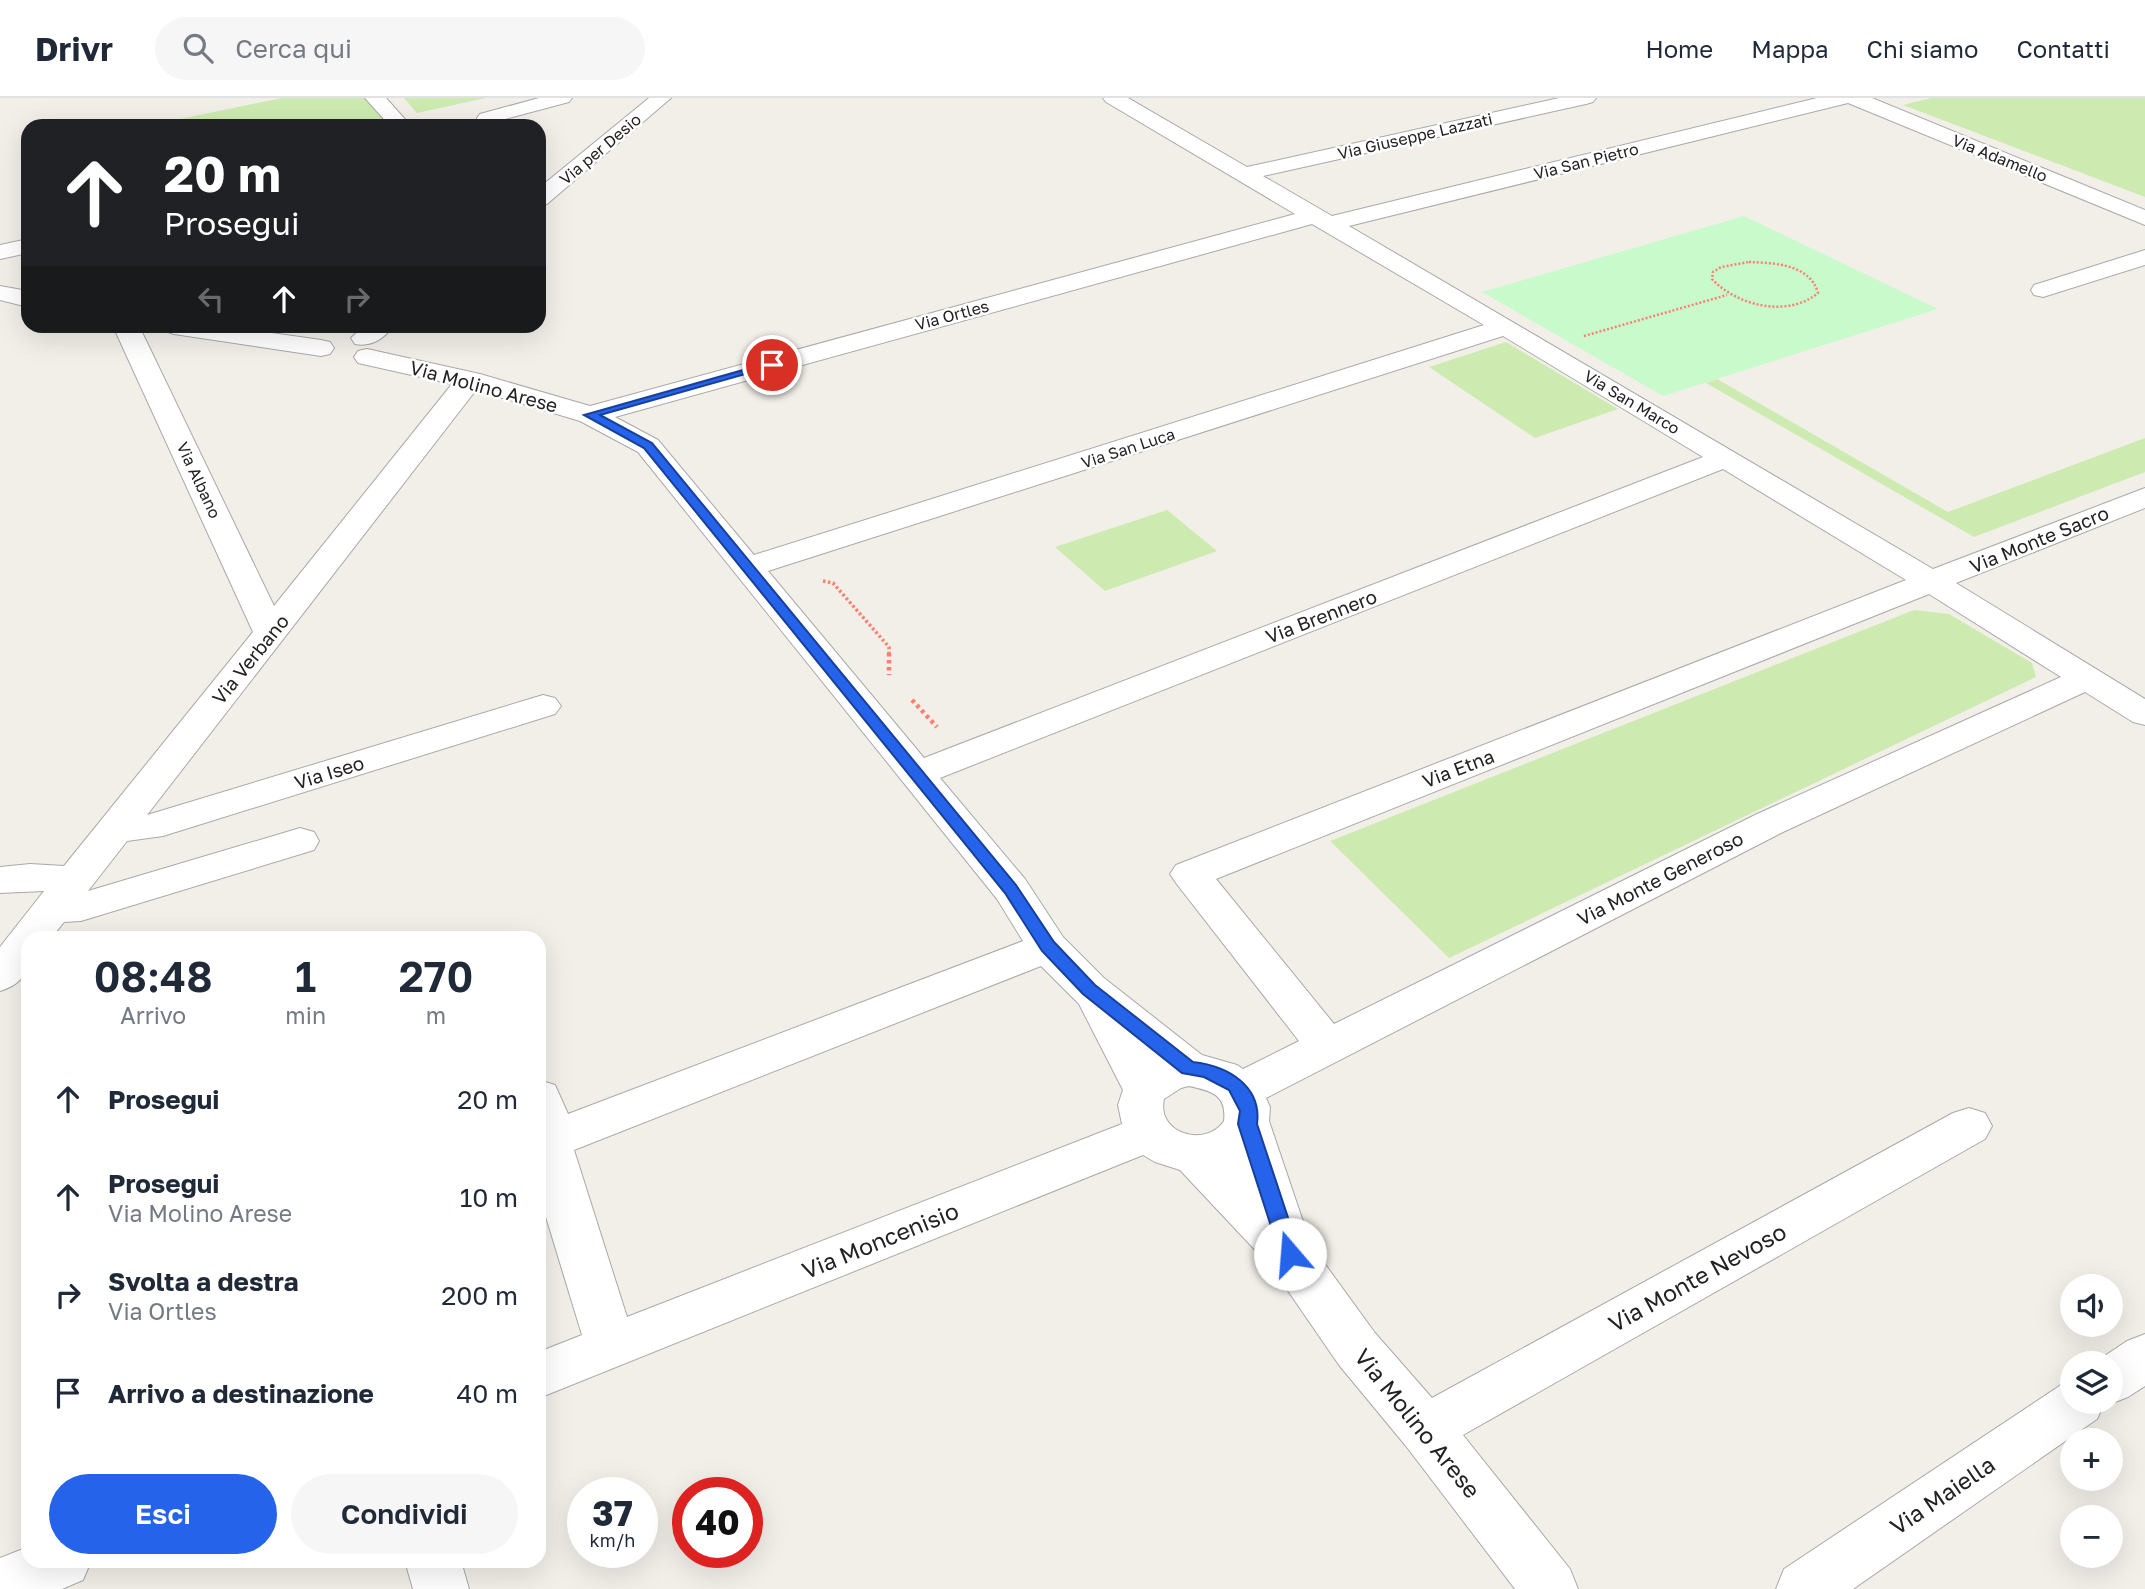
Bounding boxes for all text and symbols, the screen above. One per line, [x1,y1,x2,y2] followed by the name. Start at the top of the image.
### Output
[155,17,645,80] search box
[35,29,113,68] text: Drivr
[179,29,217,67] icon: search
[235,33,352,64] text: Cerca qui
[1645,34,1713,63] text: Home
[1751,34,1829,63] text: Mappa
[1867,34,1978,63] text: Chi siamo
[2016,34,2110,63] text: Contatti
[1336,108,1494,164] street label: Via Giuseppe Lazzati
[555,109,645,189] street label: Via per Desio
[1950,130,2050,186] street label: Via Adamello
[1532,138,1640,184] street label: Via San Pietro
[164,144,281,203] text: 20 m
[49,147,140,238] icon: ahead
[164,204,299,242] text: Prosegui
[192,280,230,318] icon: left
[265,280,303,318] icon: ahead
[338,280,376,318] icon: right
[913,296,991,334] street label: Via Ortles
[742,335,802,395] pin
[753,346,791,384] icon: arrive
[408,355,560,417] street label: Via Molino Arese
[1580,366,1684,438] street label: Via San Marco
[1079,423,1177,473] street label: Via San Luca
[173,439,225,521] street label: Via Albano
[1966,501,2112,577] street label: Via Monte Sacro
[1262,584,1380,648] street label: Via Brennero
[207,609,293,709] street label: Via Verbano
[1419,744,1497,792] street label: Via Etna
[291,751,367,793] street label: Via Iseo
[1573,826,1747,930] street label: Via Monte Generoso
[94,951,213,1001] text: 08:48
[295,951,316,1001] text: 1
[399,951,473,1001] text: 270
[120,1001,186,1029] text: Arrivo
[285,1001,326,1029] text: min
[426,1001,446,1029] text: m
[49,1080,87,1118] icon: ahead
[108,1084,219,1115] text: Prosegui
[457,1084,518,1115] text: 20 m
[108,1168,219,1199] text: Prosegui
[49,1178,87,1216] icon: ahead
[460,1182,518,1213] text: 10 m
[798,1196,962,1284] street label: Via Moncenisio
[108,1199,292,1227] text: Via Molino Arese
[1253,1217,1327,1291] position arrow
[1603,1217,1791,1337] street label: Via Monte Nevoso
[108,1266,299,1297] text: Svolta a destra
[2060,1274,2123,1568] map controls
[2060,1274,2123,1337] button: sound
[49,1276,87,1314] icon: right
[441,1280,518,1311] text: 200 m
[108,1297,217,1325] text: Via Ortles
[1349,1343,1487,1503] street label: Via Molino Arese
[2060,1351,2123,1414] button: layers
[49,1374,87,1412] icon: arrive
[108,1378,374,1409] text: Arrivo a destinazione
[457,1378,518,1409] text: 40 m
[2060,1428,2123,1491] button: +
[1884,1450,2000,1540] street label: Via Maiella
[49,1474,277,1554] button: Esci
[291,1474,518,1554] button: Condividi
[672,1477,763,1568] speed limit sign: 40
[592,1492,633,1534] text: 37
[2060,1505,2123,1568] button: −
[590,1529,635,1551] text: km/h

